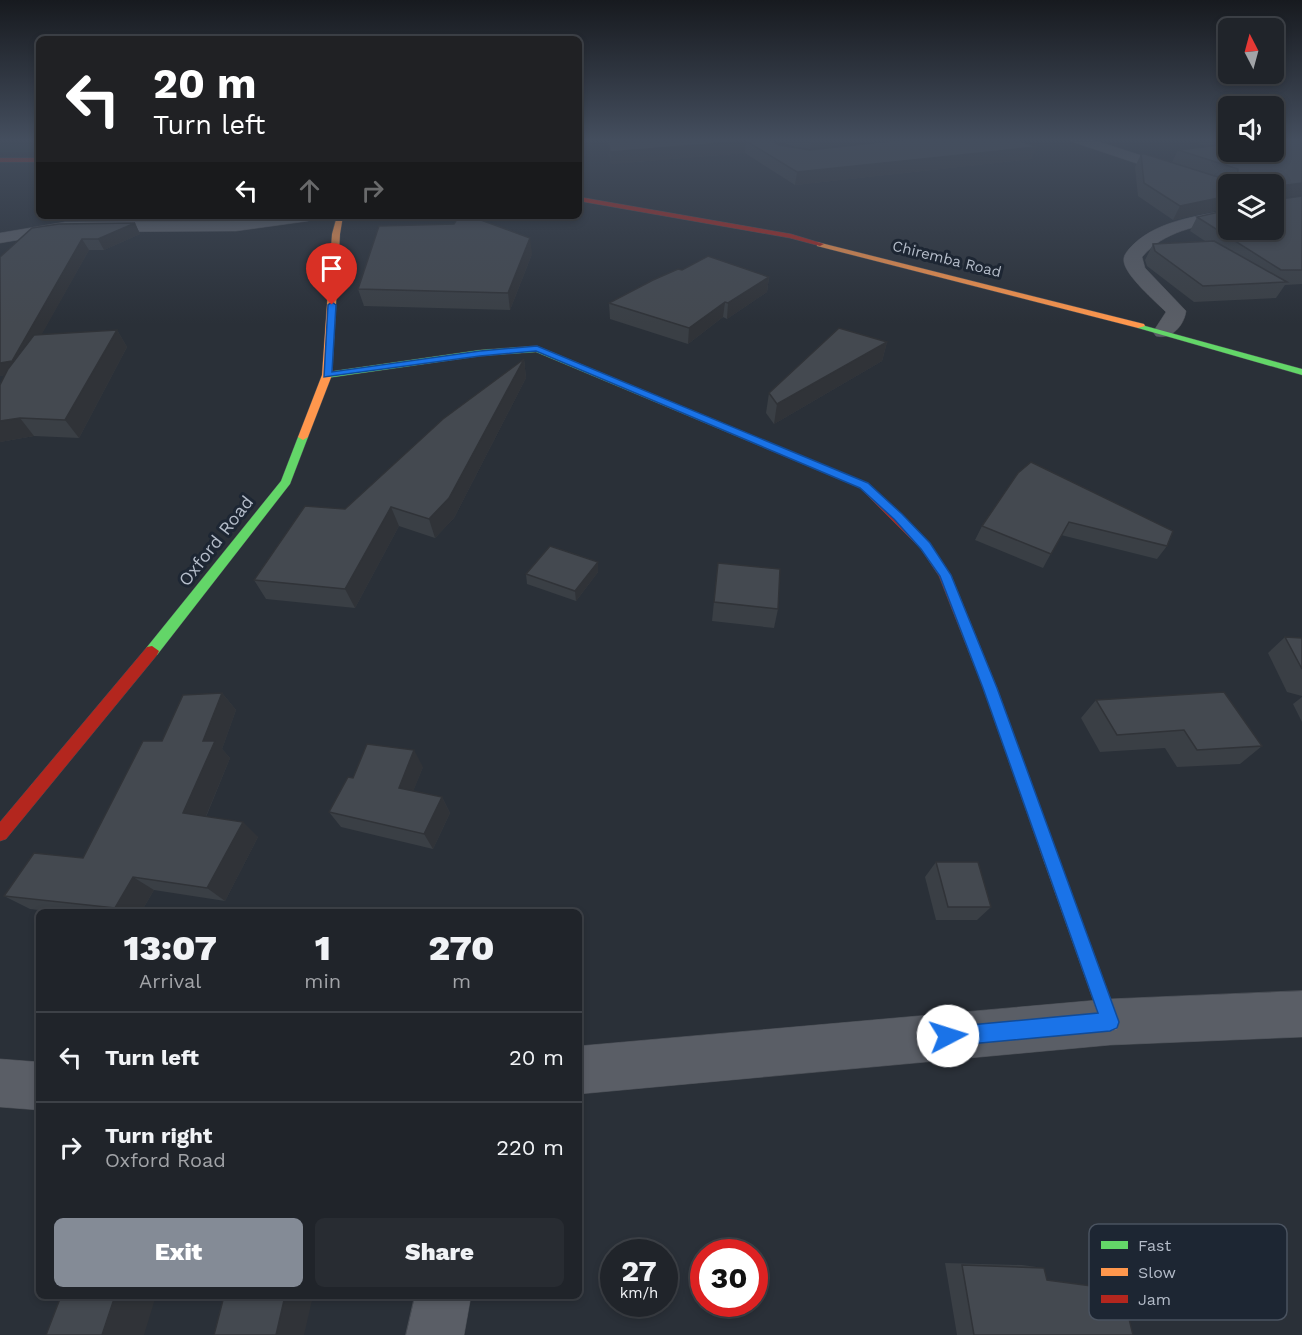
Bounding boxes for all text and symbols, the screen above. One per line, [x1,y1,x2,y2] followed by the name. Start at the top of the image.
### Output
[1218,18,1284,84] north arrow
[1218,18,1284,240] map controls
[153,59,257,108] text: 20 m
[54,60,132,138] icon: left
[1218,96,1284,162] button: sound
[153,109,265,141] text: Turn left
[230,174,263,207] icon: left
[293,174,326,207] icon: ahead
[356,174,389,207] icon: right
[1218,174,1284,240] button: layers
[891,237,1003,281] street label: Chiremba Road
[306,243,357,305] pin
[315,252,348,285] icon: arrive
[174,491,257,590] street label: Oxford Road
[123,927,217,969] text: 13:07
[315,927,331,969] text: 1
[429,927,495,969] text: 270
[139,969,201,993] text: Arrival
[304,969,341,993] text: min
[452,969,471,993] text: m
[916,1004,980,1068] position arrow
[54,1041,87,1074] icon: left
[105,1045,199,1070] text: Turn left
[509,1045,564,1070] text: 20 m
[105,1123,212,1148] text: Turn right
[54,1131,87,1164] icon: right
[496,1135,564,1160] text: 220 m
[105,1148,226,1172] text: Oxford Road
[54,1218,303,1287] button: Exit
[315,1218,564,1287] button: Share
[1089,1224,1287,1320] legend
[1138,1236,1171,1255] text: Fast
[690,1239,768,1317] speed limit sign: 30
[621,1253,657,1288] text: 27
[1138,1263,1176,1282] text: Slow
[620,1284,658,1302] text: km/h
[1138,1290,1171,1309] text: Jam

